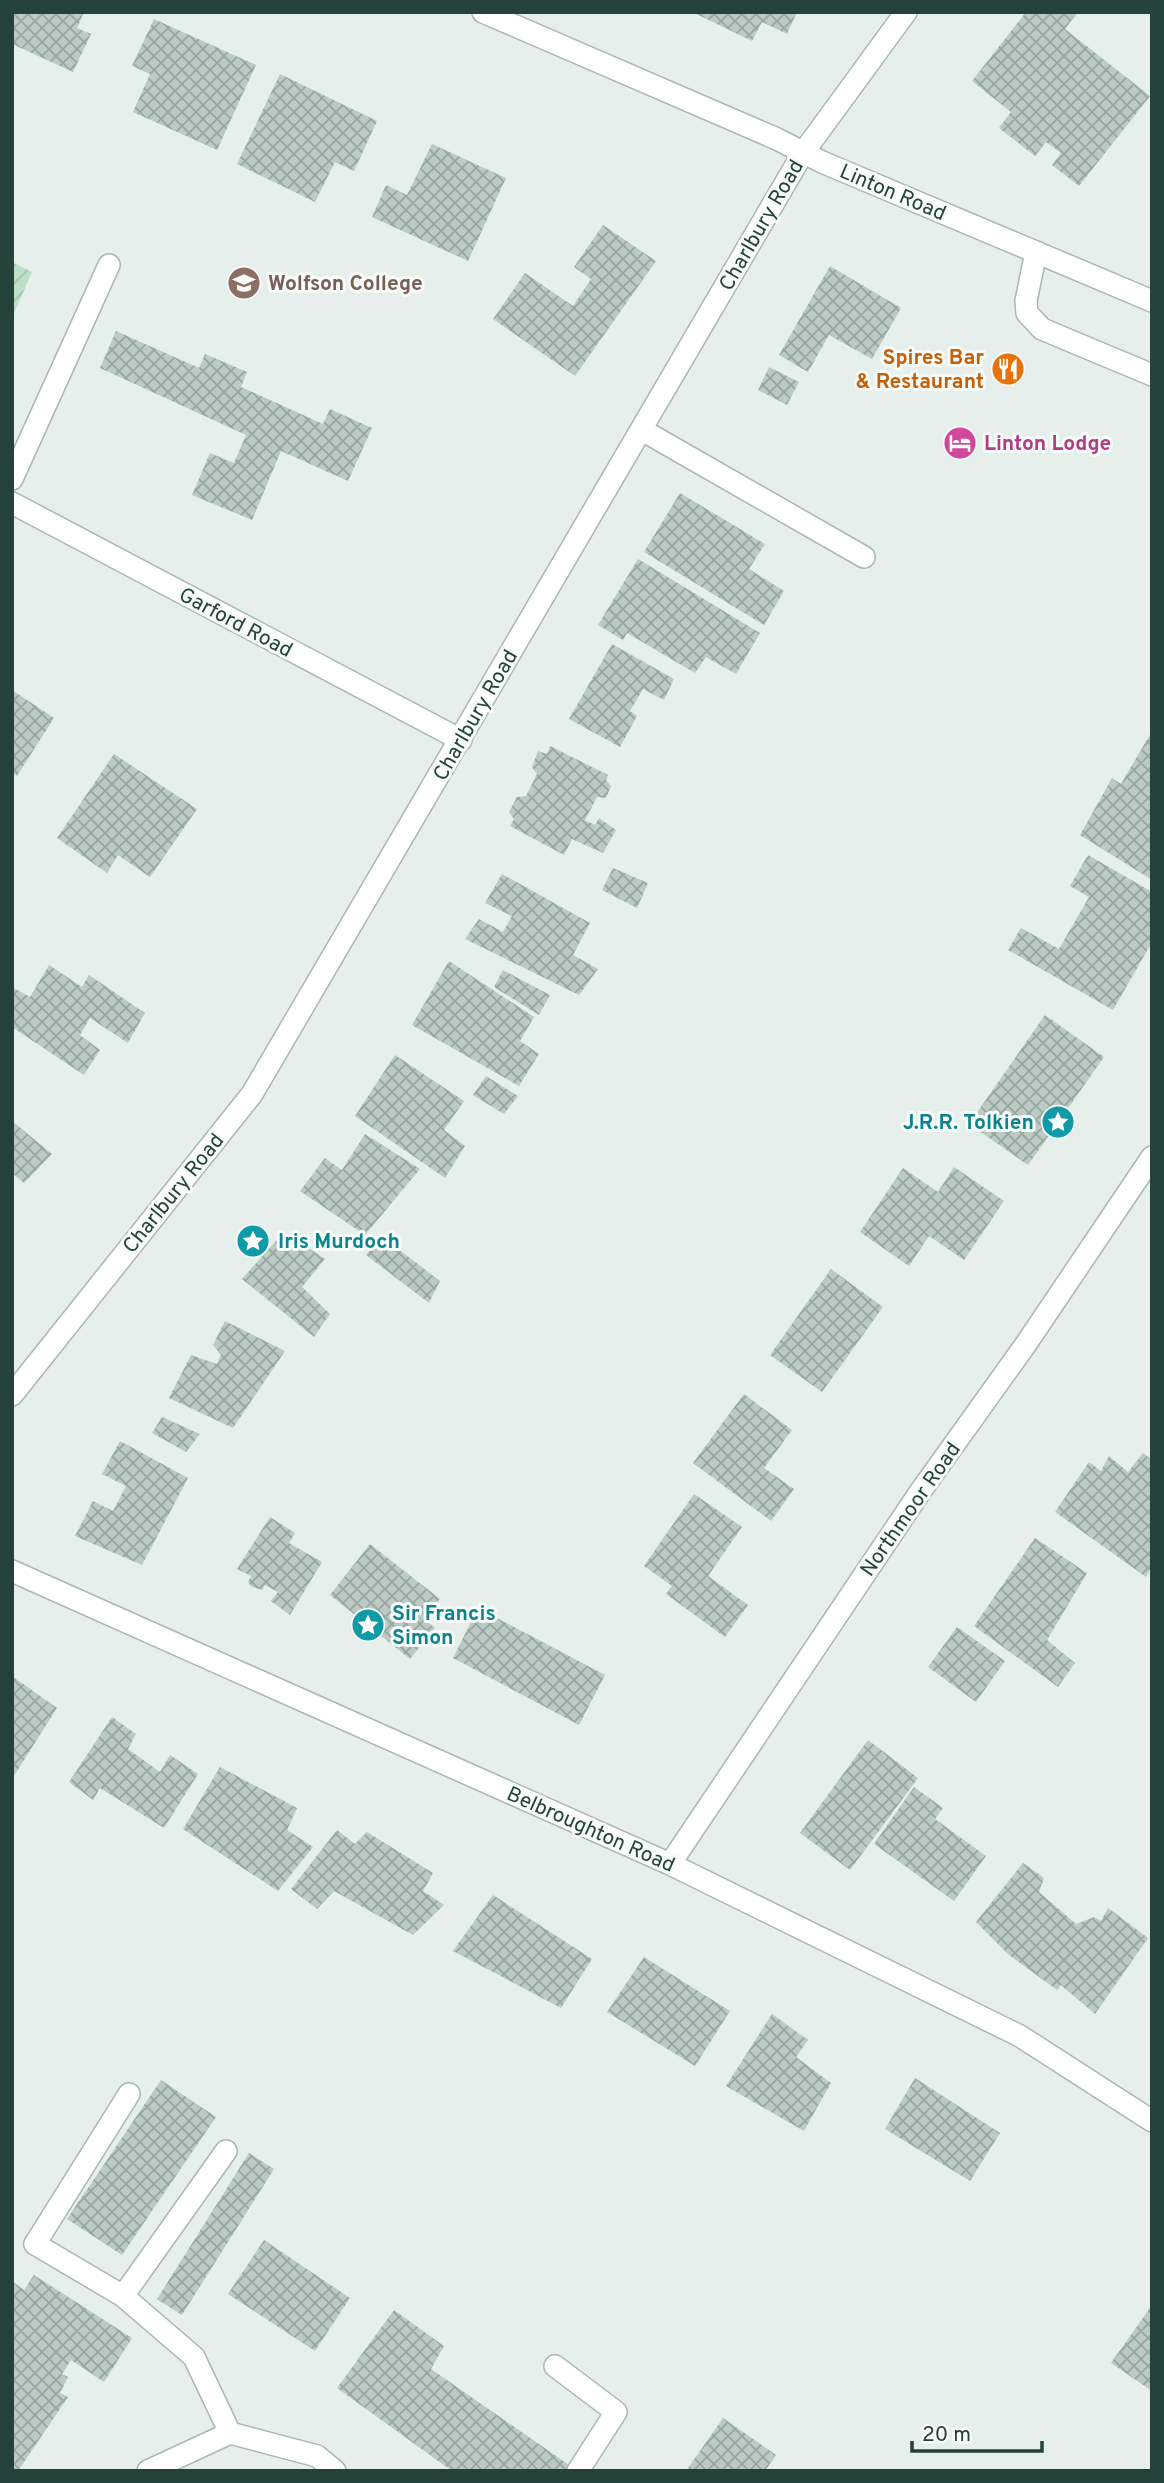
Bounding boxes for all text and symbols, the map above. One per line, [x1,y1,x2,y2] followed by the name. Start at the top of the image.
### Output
[714,155,811,296] street label: Charlbury Road
[835,159,950,228] street label: Linton Road
[225,264,263,302] school or university icon: Wolfson College
[268,271,423,298] place label: Wolfson College
[855,345,984,396] place label: Spires Bar & Restaurant
[989,350,1027,388] restaurant icon: Spires Bar & Restaurant
[941,424,979,462] hotel icon: Linton Lodge
[984,431,1111,458] place label: Linton Lodge
[174,582,297,665] street label: Garford Road
[428,645,525,786] street label: Charlbury Road
[1039,1103,1077,1141] place icon: J.R.R. Tolkien
[903,1110,1034,1137] place label: J.R.R. Tolkien
[117,1128,231,1260] street label: Charlbury Road
[234,1222,272,1260] place icon: Iris Murdoch
[278,1229,400,1256] place label: Iris Murdoch
[855,1437,968,1582] street label: Northmoor Road
[392,1601,496,1652] place label: Sir Francis Simon
[349,1606,387,1644] place icon: Sir Francis Simon
[502,1781,679,1880] street label: Belbroughton Road
[912,2410,1042,2454] scale bar
[922,2422,971,2449] text: 20 m

